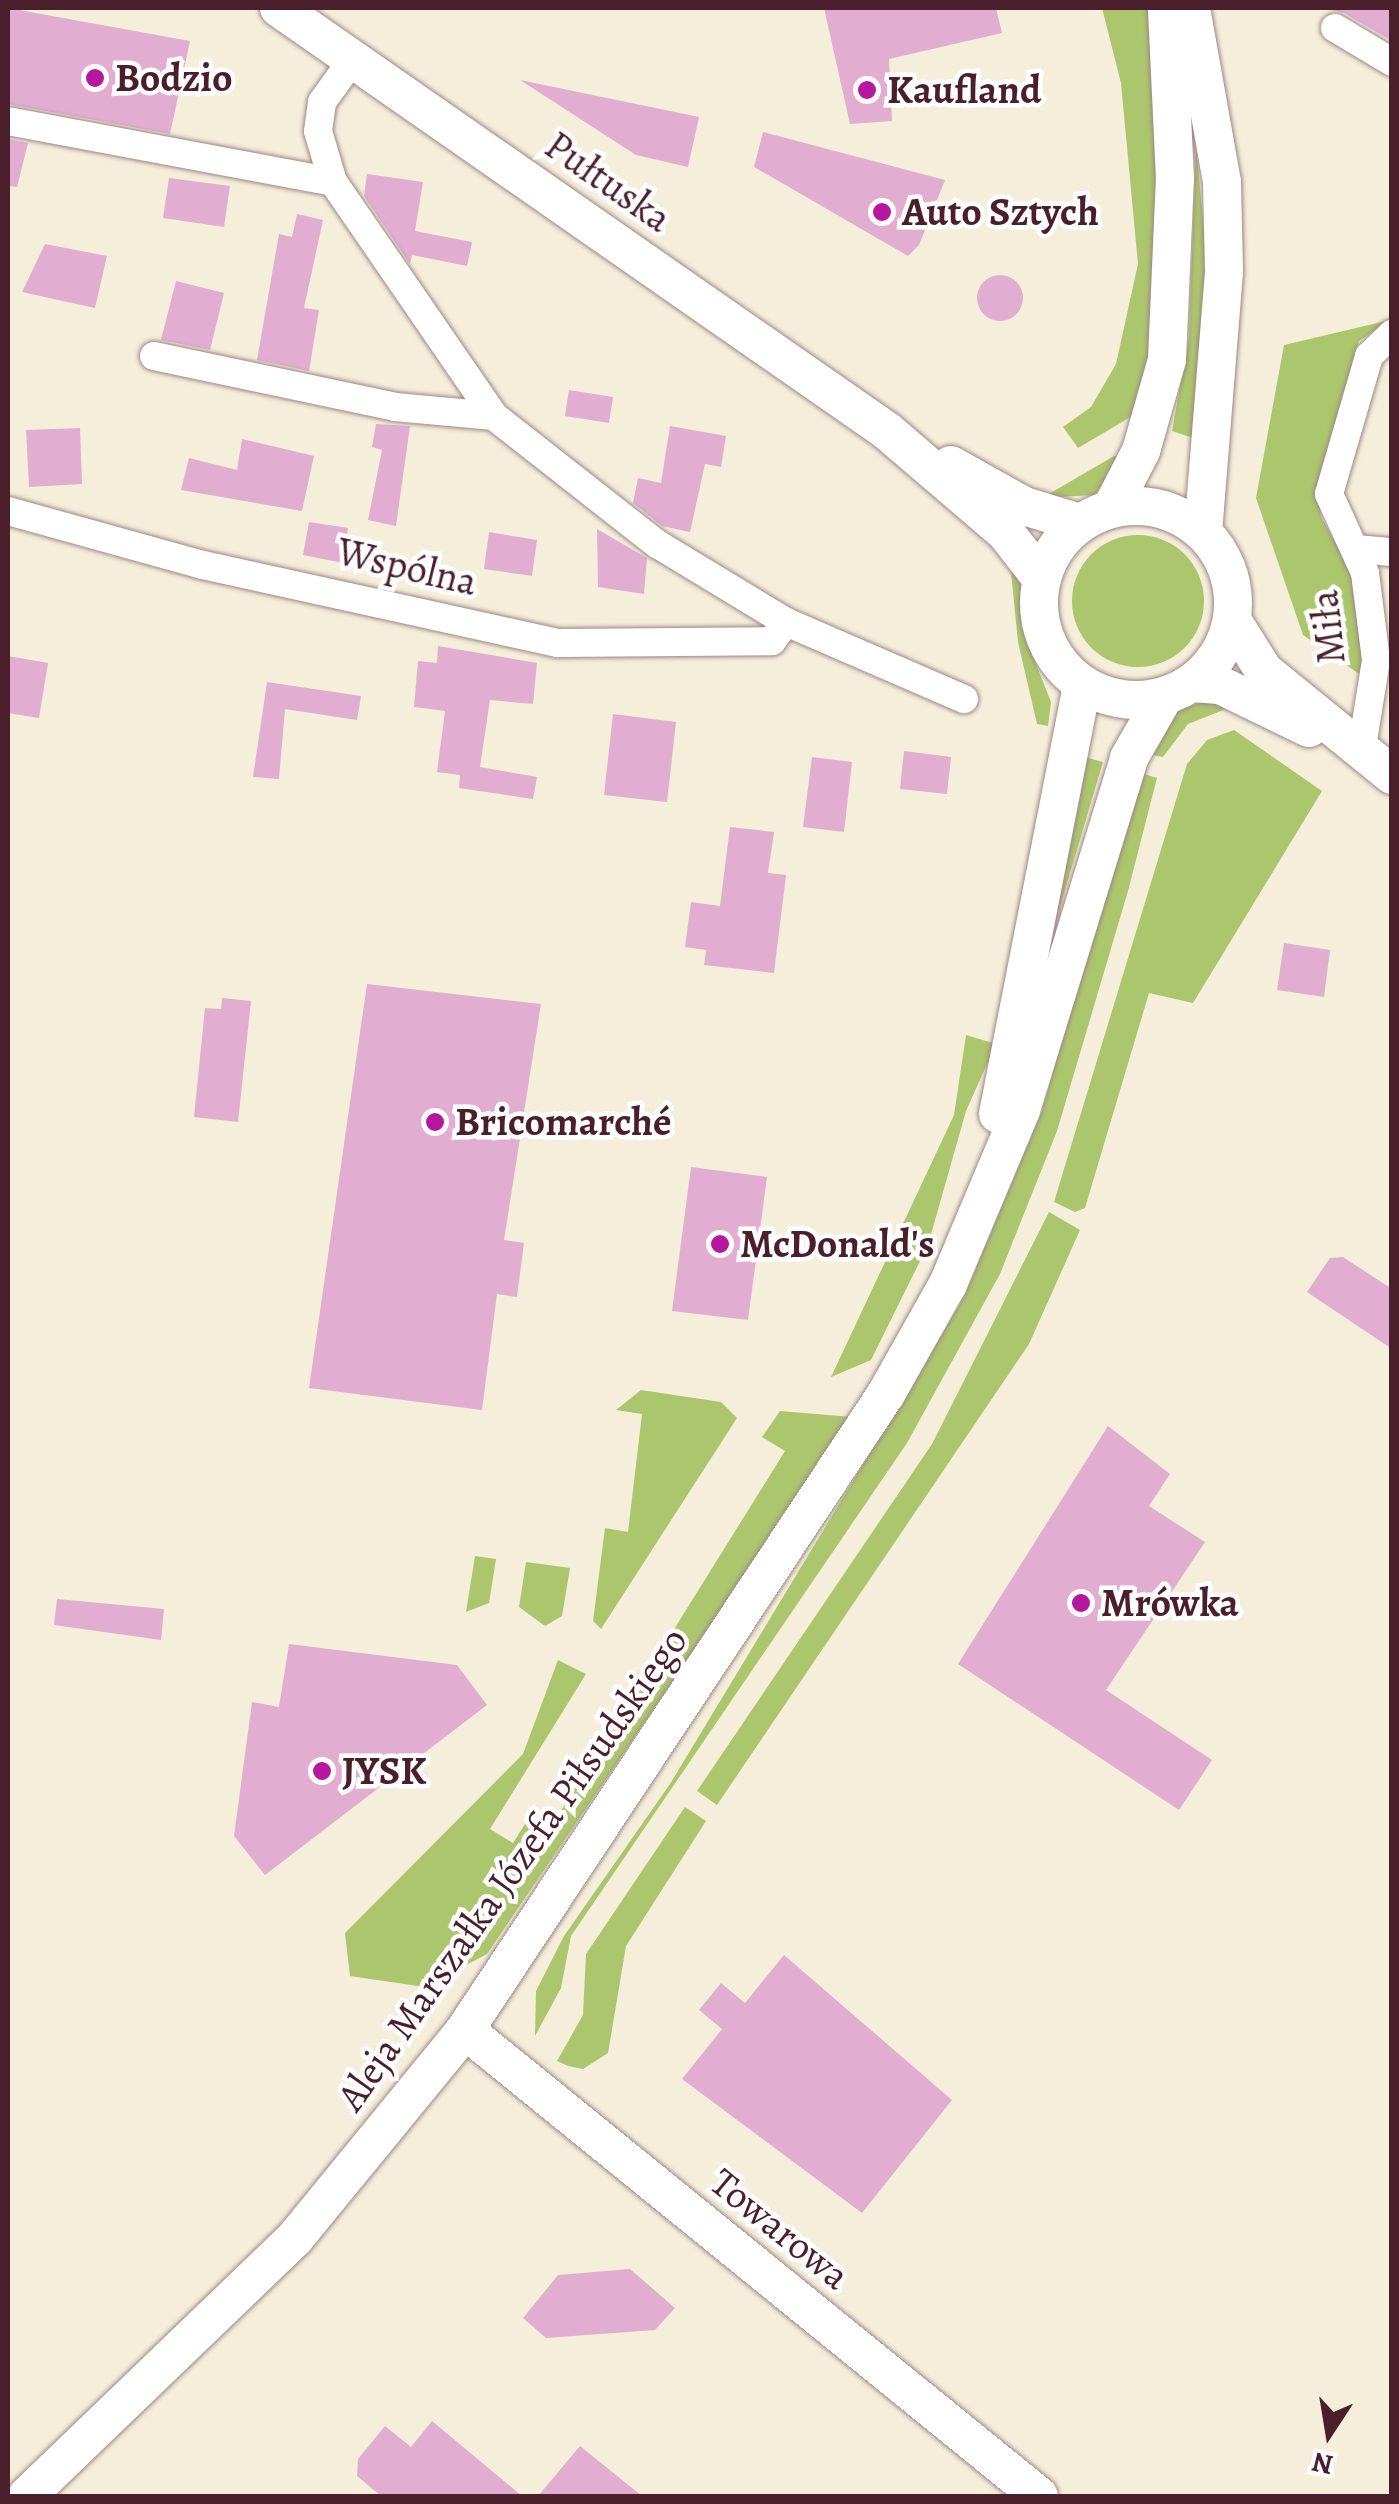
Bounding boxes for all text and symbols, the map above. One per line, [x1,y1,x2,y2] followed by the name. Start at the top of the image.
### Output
[115,54,233,102] place label: Bodzio
[887,66,1041,114] place label: Kaufland
[84,67,106,89] marker: Bodzio
[856,79,878,101] marker: Kaufland
[536,121,680,243] street label: Pułtuska
[902,188,1099,236] place label: Auto Sztych
[871,201,893,223] marker: Auto Sztych
[332,528,482,606] street label: Wspólna
[1300,588,1356,666] street label: Miła
[455,1098,671,1146] place label: Bricomarché
[424,1111,446,1133] marker: Bricomarché
[740,1220,935,1268] place label: McDonald's
[709,1233,731,1255] marker: McDonald's
[1101,1579,1239,1627] place label: Mrówka
[1070,1592,1092,1614] marker: Mrówka
[326,1618,698,2120] street label: Aleja Marszałka Józefa Piłsudskiego
[342,1747,427,1795] place label: JYSK
[311,1760,333,1782] marker: JYSK
[701,2158,859,2300] street label: Towarowa
[1279,2384,1379,2484] north arrow
[1309,2443,1337,2484] text: N

